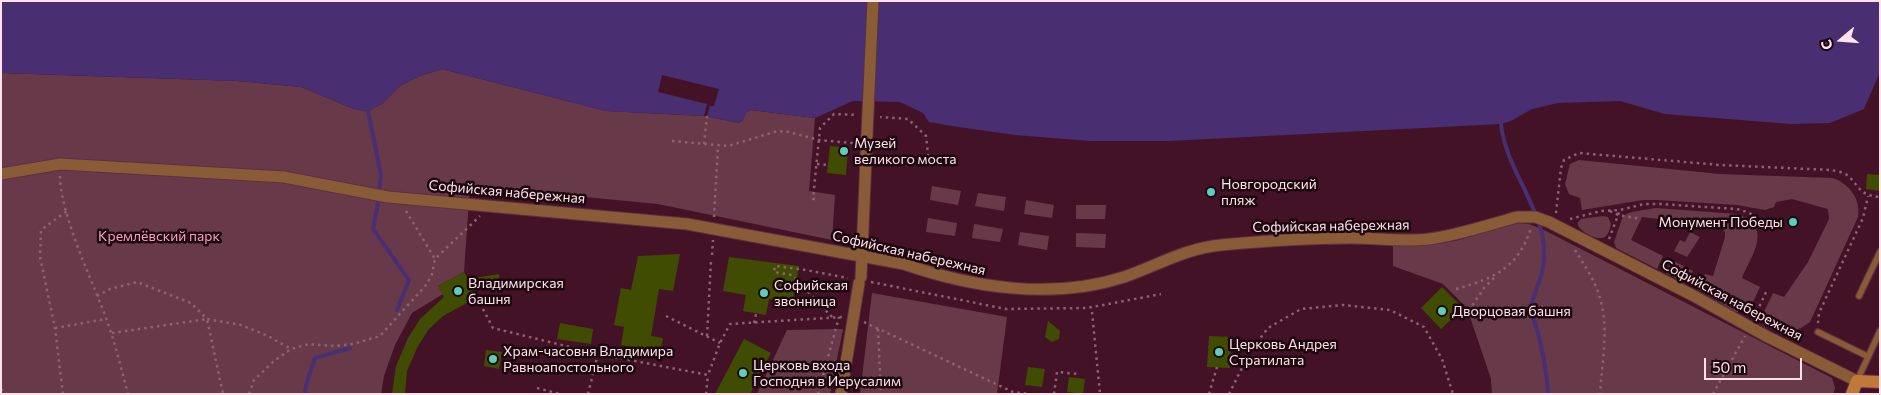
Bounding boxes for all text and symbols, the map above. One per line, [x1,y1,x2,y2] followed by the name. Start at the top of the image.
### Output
[1816,15,1866,65] north arrow
[1817,38,1836,52] text: С
[854,135,957,168] place label: Музей великого моста
[838,145,850,157] marker: Музей великого моста
[1221,176,1317,208] place label: Новгородский пляж
[428,177,586,207] street label: Софийская набережная
[1205,186,1217,198] marker: Новгородский пляж
[1659,214,1783,230] place label: Монумент Победы
[1252,216,1410,236] street label: Софийская набережная
[1787,216,1799,228] marker: Монумент Победы
[831,227,987,279] street label: Софийская набережная
[98,228,220,244] park label: Кремлёвский парк
[1659,256,1805,344] street label: Софийская набережная
[468,275,564,308] place label: Владимирская башня
[774,277,848,310] place label: Софийская звонница
[452,285,464,297] marker: Владимирская башня
[758,287,770,299] marker: Софийская звонница
[1452,303,1571,319] place label: Дворцовая башня
[1436,305,1448,317] marker: Дворцовая башня
[1229,336,1337,368] place label: Церковь Андрея Стратилата
[503,343,673,376] place label: Храм-часовня Владимира Равноапостольного
[1213,346,1225,358] marker: Церковь Андрея Стратилата
[1706,348,1804,380] scale bar
[487,353,499,365] marker: Храм-часовня Владимира Равноапостольного
[753,357,901,390] place label: Церковь входа Господня в Иерусалим
[1712,358,1746,376] text: 50 m
[737,367,749,379] marker: Церковь входа Господня в Иерусалим

